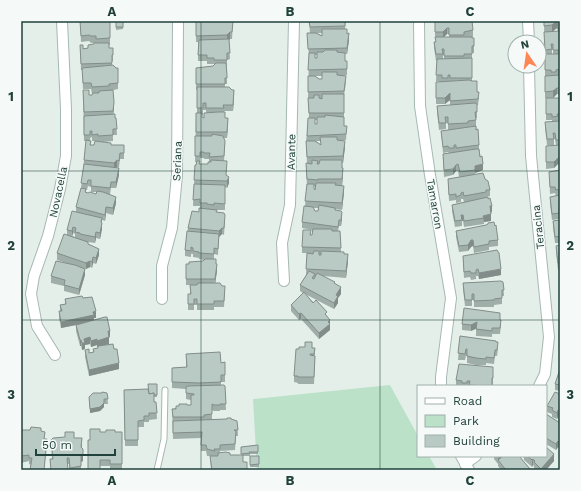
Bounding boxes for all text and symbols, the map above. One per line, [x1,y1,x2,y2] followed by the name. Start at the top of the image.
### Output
[108,4,117,19] text: A
[286,4,295,19] text: B
[466,4,475,19] text: C
[507,34,547,74] north arrow
[519,37,530,52] text: N
[8,89,14,104] text: 1
[567,89,573,104] text: 1
[285,134,298,170] street label: Avante
[170,141,185,181] street label: Seriana
[47,165,70,219] street label: Novacella
[424,178,445,230] street label: Tamarron
[530,204,547,250] street label: Teracina
[7,238,15,253] text: 2
[566,238,574,253] text: 2
[417,385,547,457] legend
[7,387,15,402] text: 3
[566,387,574,402] text: 3
[453,394,482,408] text: Road
[453,414,479,428] text: Park
[36,431,115,457] scale bar
[453,434,500,448] text: Building
[42,438,72,452] text: 50 m
[108,473,117,488] text: A
[286,473,295,488] text: B
[466,473,475,488] text: C

